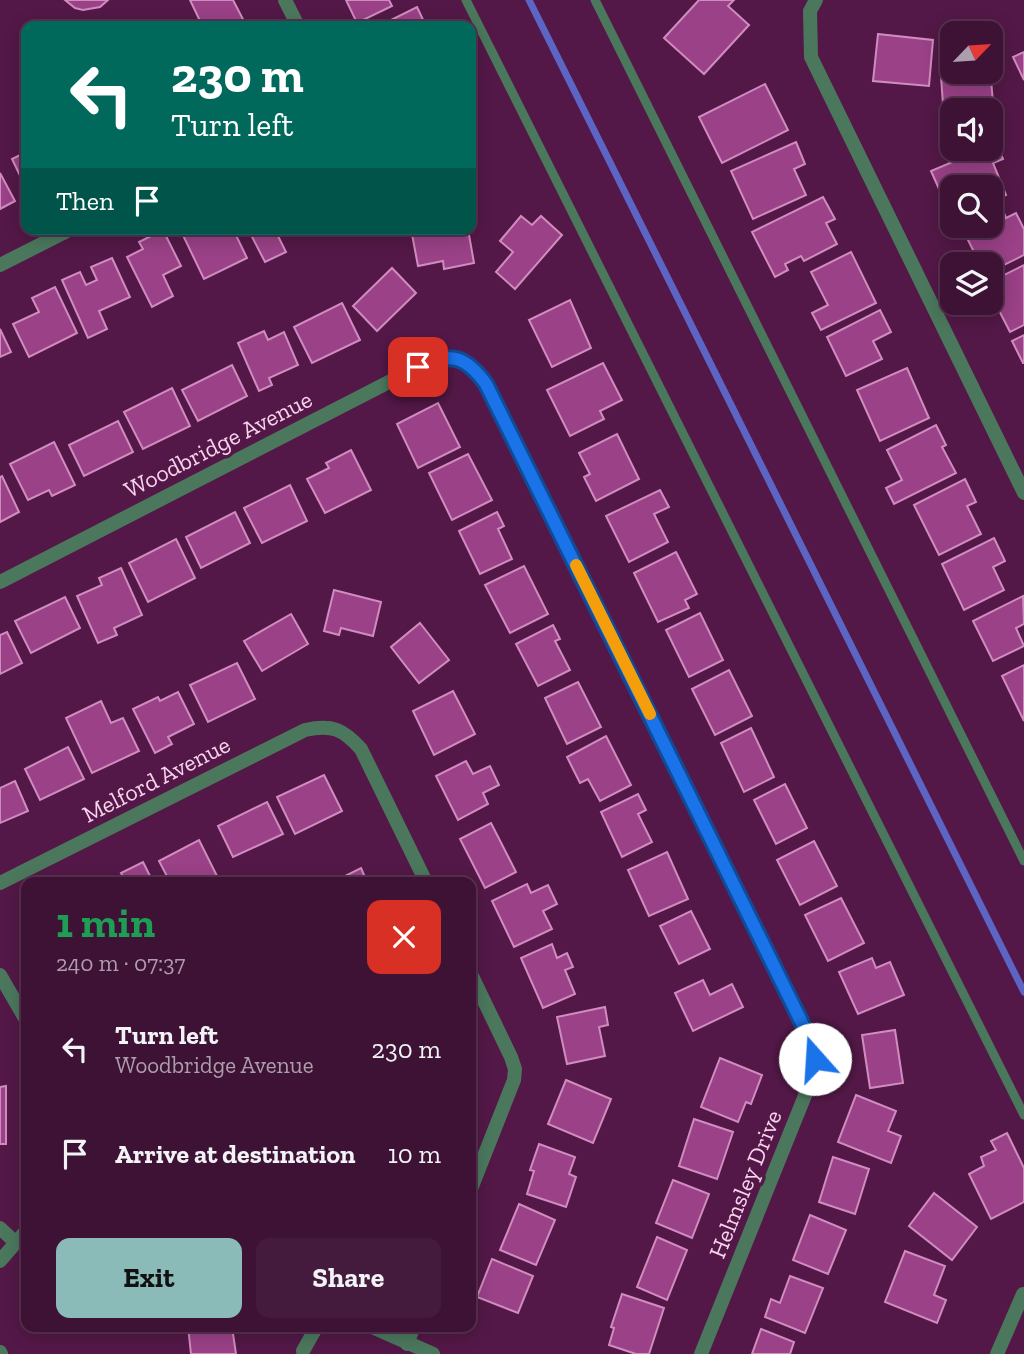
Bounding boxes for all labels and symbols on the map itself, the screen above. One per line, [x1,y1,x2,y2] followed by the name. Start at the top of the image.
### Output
[940,21,1003,84] north arrow
[388,337,448,397] pin
[119,384,317,504] street label: Woodbridge Avenue
[77,729,235,829] street label: Melford Avenue
[778,1022,852,1096] position arrow
[702,1106,788,1262] street label: Helmsley Drive

